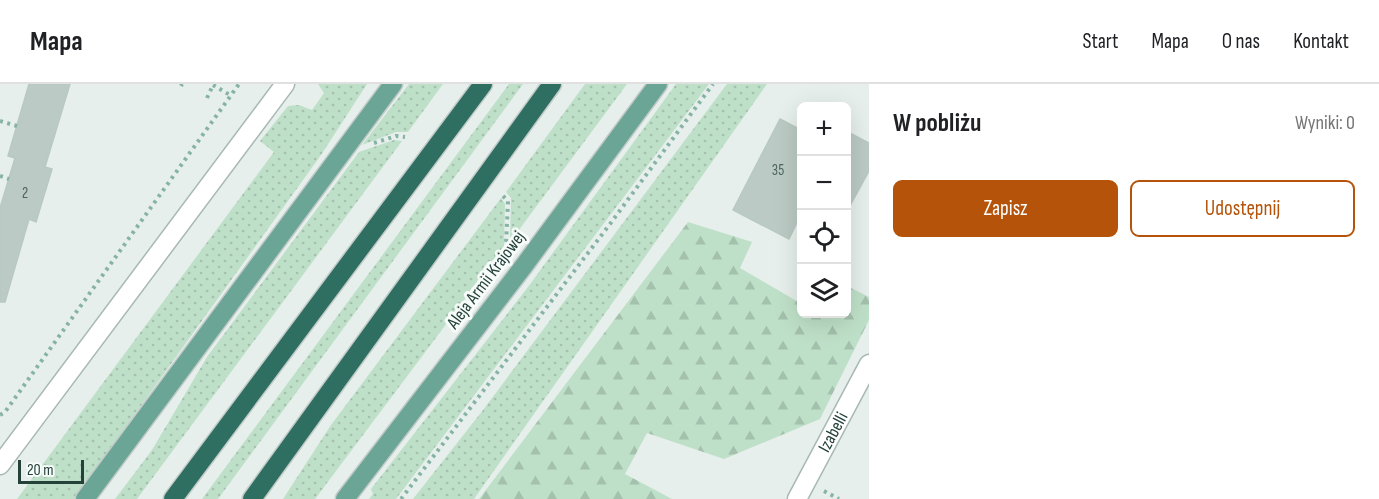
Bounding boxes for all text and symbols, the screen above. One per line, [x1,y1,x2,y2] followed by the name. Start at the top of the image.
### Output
[30,25,83,58] text: Mapa
[1082,29,1119,54] text: Start
[1152,29,1189,54] text: Mapa
[1222,29,1260,54] text: O nas
[1293,29,1349,54] text: Kontakt
[797,102,851,318] map controls
[797,102,851,156] button: +
[893,108,981,139] text: W pobliżu
[1295,111,1355,135] text: Wyniki: 0
[797,156,851,210] button: −
[772,161,784,180] house number: 35
[893,180,1118,237] button: Zapisz
[1130,180,1355,237] button: Udostępnij
[22,184,28,203] house number: 2
[797,210,851,264] button: locate
[442,227,530,334] street label: Aleja Armii Krajowej
[797,264,851,318] button: layers
[814,408,852,456] street label: Izabelli
[18,457,84,484] scale bar
[27,461,54,480] text: 20 m

